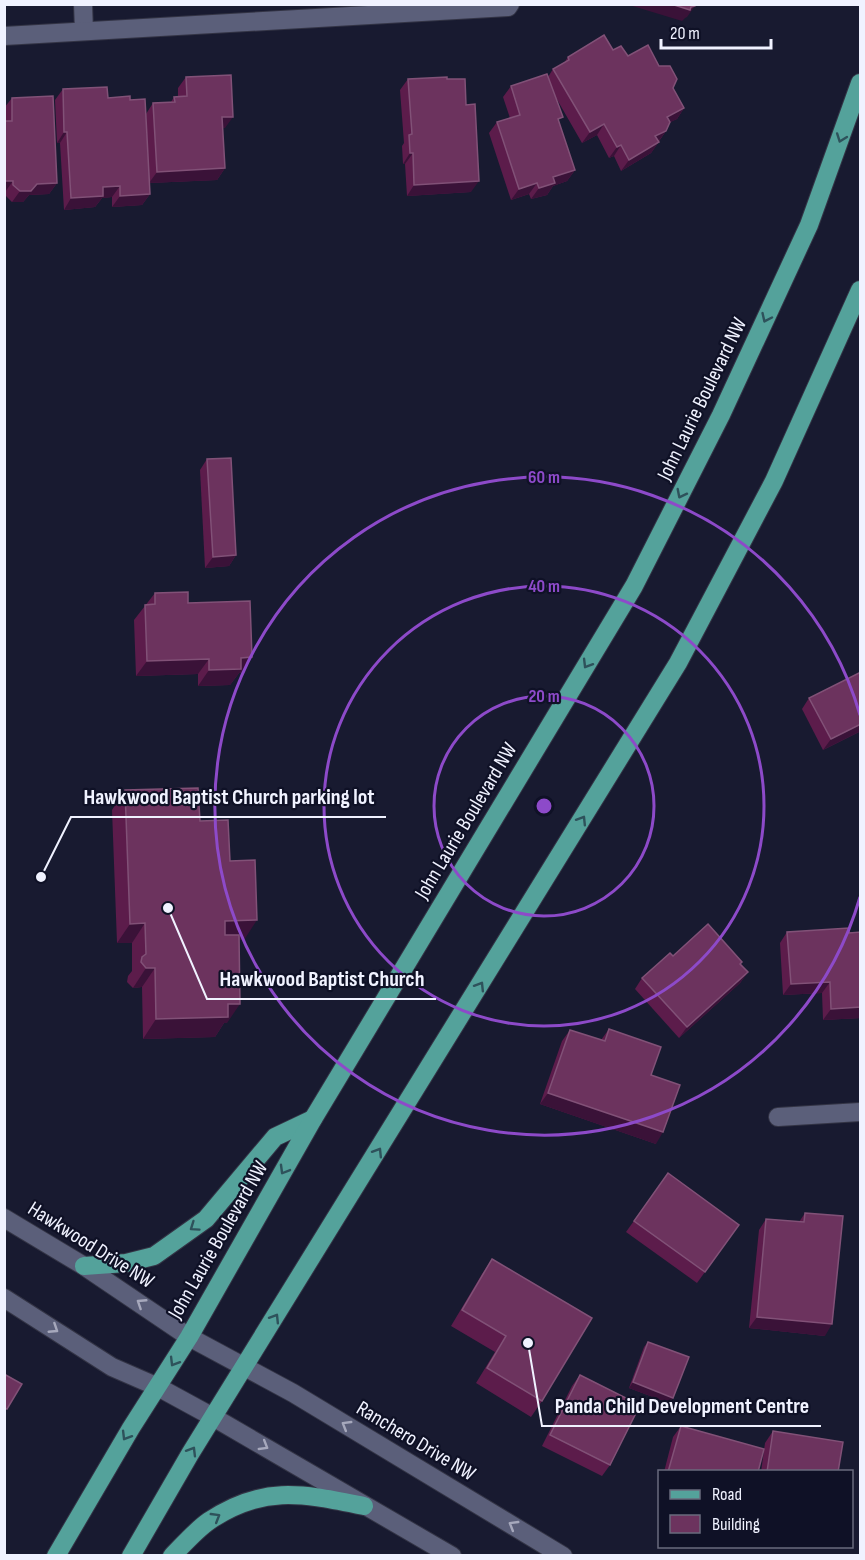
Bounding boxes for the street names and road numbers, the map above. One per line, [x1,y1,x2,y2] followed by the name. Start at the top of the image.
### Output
[651,313,752,485] street label: John Laurie Boulevard NW
[409,738,523,904] street label: John Laurie Boulevard NW
[162,1156,273,1324] street label: John Laurie Boulevard NW
[23,1196,159,1294] street label: Hawkwood Drive NW
[352,1396,480,1487] street label: Ranchero Drive NW

